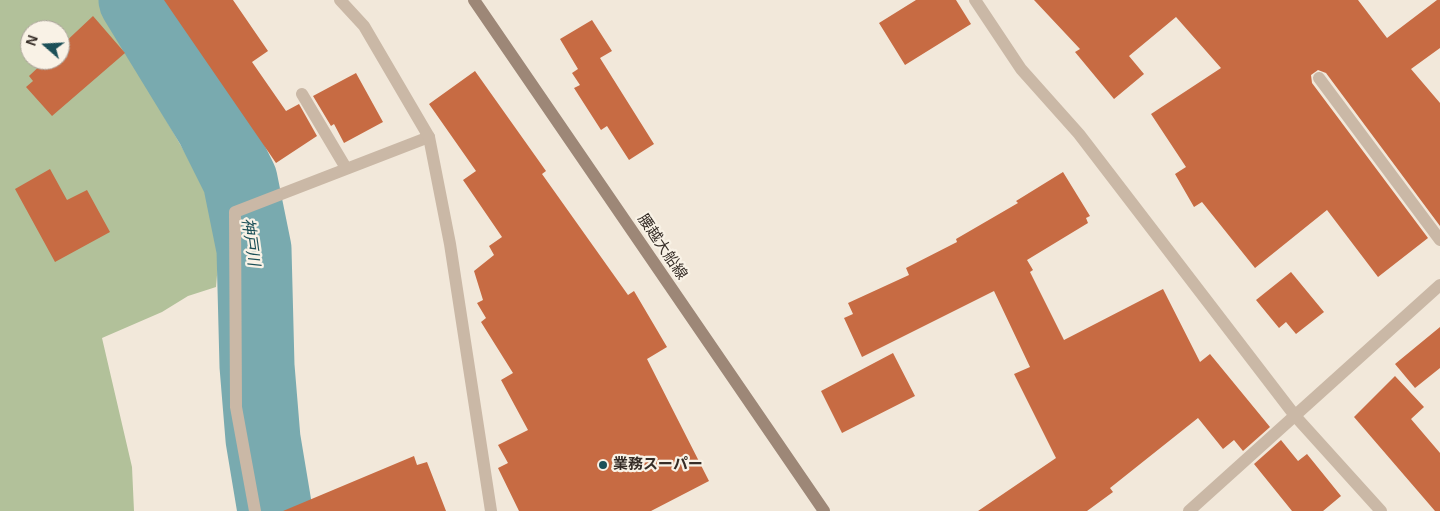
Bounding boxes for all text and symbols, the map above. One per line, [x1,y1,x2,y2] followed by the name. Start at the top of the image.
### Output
[20,20,70,70] north arrow
[23,33,41,48] text: N
[634,211,690,283] street label: 腰越大船線
[237,217,263,267] water label: 神戸川
[613,456,703,474] place label: 業務スーパー
[597,459,609,471] marker: 業務スーパー

